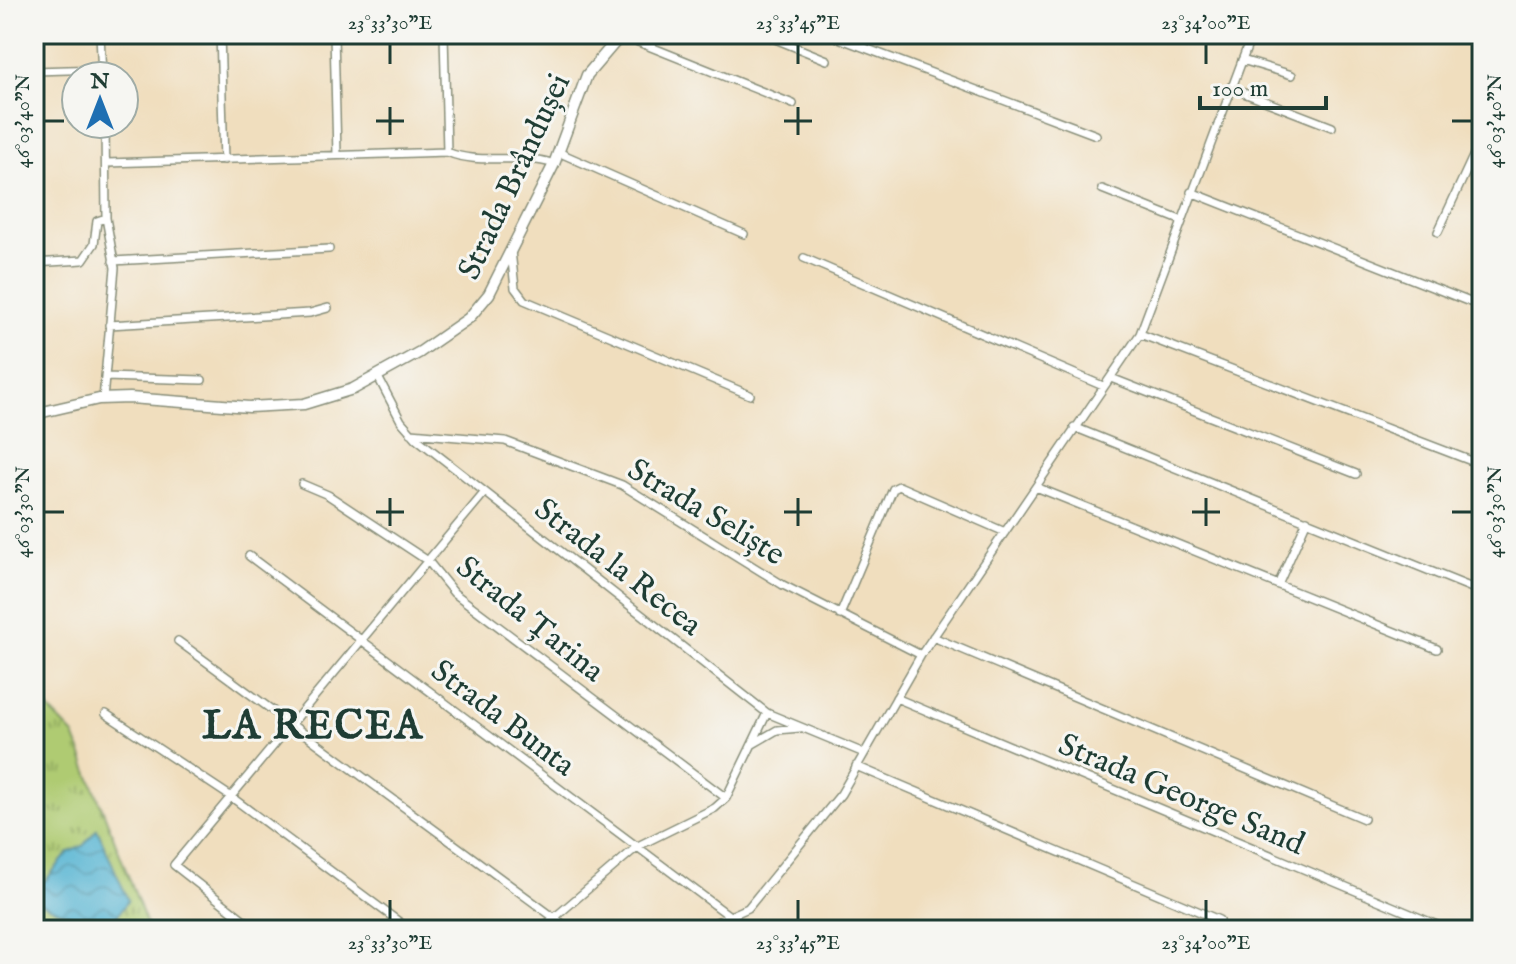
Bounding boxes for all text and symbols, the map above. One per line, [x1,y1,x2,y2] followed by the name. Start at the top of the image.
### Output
[348,11,433,36] text: 23°33'30"E
[756,11,840,36] text: 23°33'45"E
[1161,11,1251,36] text: 23°34'00"E
[60,60,140,140] north arrow
[1200,60,1326,110] scale bar
[450,67,581,287] street label: Strada Brândușei
[89,68,110,96] text: N
[11,74,36,168] text: 46°03'40"N
[1212,74,1268,105] text: 100 m
[1483,74,1508,168] text: 46°03'40"N
[620,450,792,576] street label: Strada Seliște
[11,466,36,558] text: 46°03'30"N
[1483,466,1508,558] text: 46°03'30"N
[525,490,710,646] street label: Strada la Recea
[447,548,612,692] street label: Strada Țarina
[422,651,583,787] street label: Strada Bunta
[202,702,424,753] district label: LA RECEA
[1052,725,1311,866] street label: Strada George Sand
[348,931,433,956] text: 23°33'30"E
[756,931,840,956] text: 23°33'45"E
[1161,931,1251,956] text: 23°34'00"E

